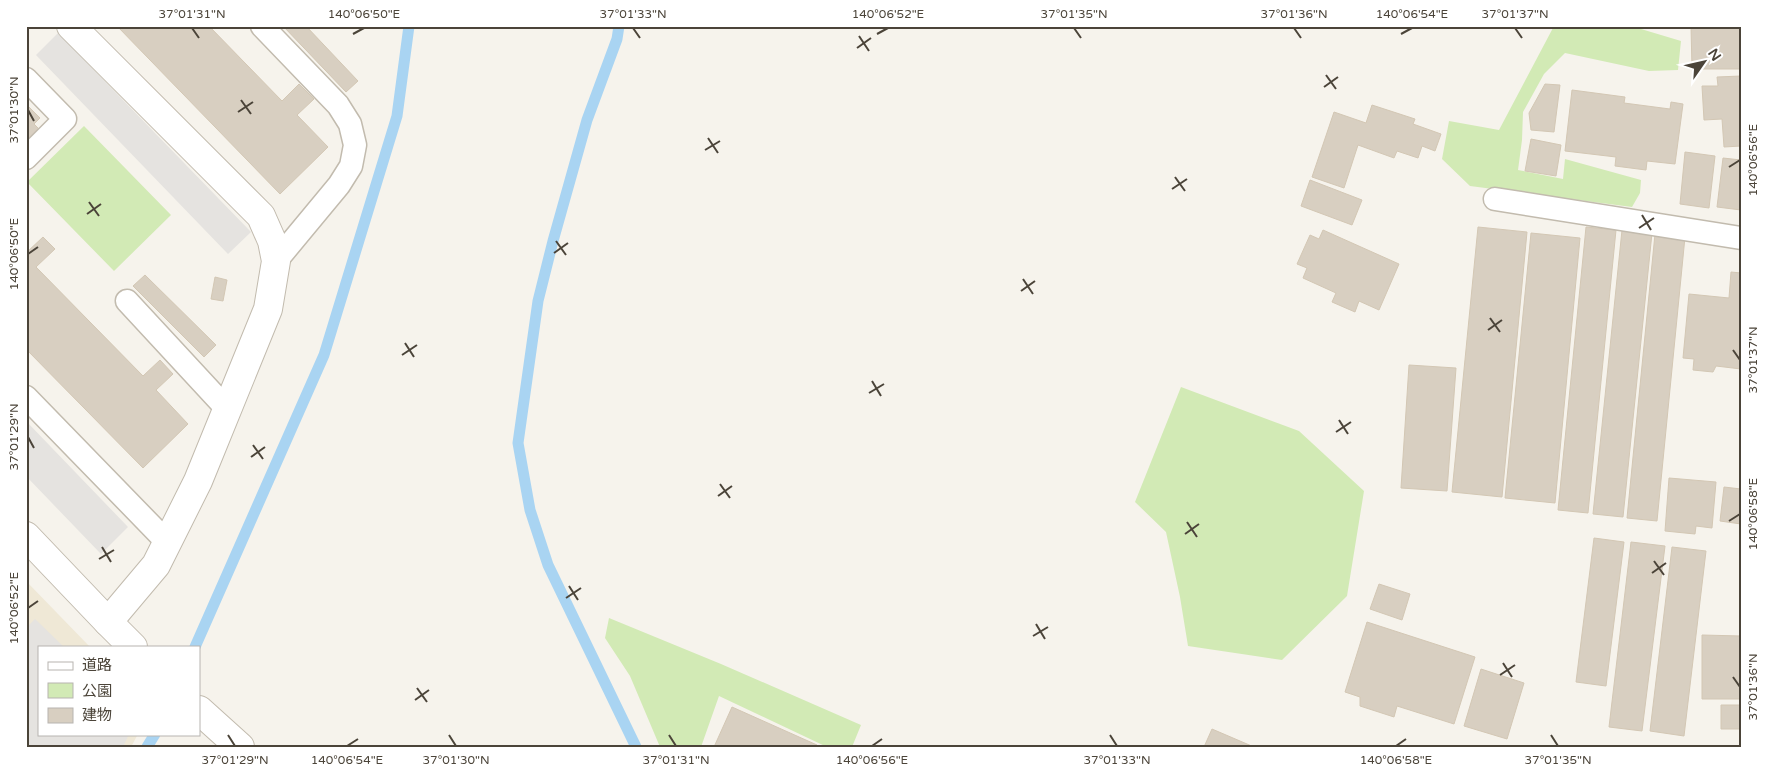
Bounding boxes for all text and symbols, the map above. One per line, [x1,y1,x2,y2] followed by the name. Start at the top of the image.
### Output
[158,7,226,21] text: 37°01'31"N
[328,7,401,21] text: 140°06'50"E
[599,7,667,21] text: 37°01'33"N
[852,7,925,21] text: 140°06'52"E
[1040,7,1108,21] text: 37°01'35"N
[1260,7,1328,21] text: 37°01'36"N
[1376,7,1449,21] text: 140°06'54"E
[1481,7,1549,21] text: 37°01'37"N
[1680,38,1730,88] north arrow
[1704,46,1725,64] text: N
[7,76,21,144] text: 37°01'30"N
[1746,123,1760,196] text: 140°06'56"E
[7,217,21,290] text: 140°06'50"E
[1746,326,1760,394] text: 37°01'37"N
[7,403,21,471] text: 37°01'29"N
[1746,477,1760,550] text: 140°06'58"E
[7,571,21,644] text: 140°06'52"E
[38,646,200,736] legend
[1746,653,1760,721] text: 37°01'36"N
[82,656,112,674] text: 道路
[82,682,112,700] text: 公園
[82,706,112,724] text: 建物
[201,753,269,767] text: 37°01'29"N
[311,753,384,767] text: 140°06'54"E
[422,753,490,767] text: 37°01'30"N
[642,753,710,767] text: 37°01'31"N
[836,753,909,767] text: 140°06'56"E
[1083,753,1151,767] text: 37°01'33"N
[1360,753,1433,767] text: 140°06'58"E
[1524,753,1592,767] text: 37°01'35"N

